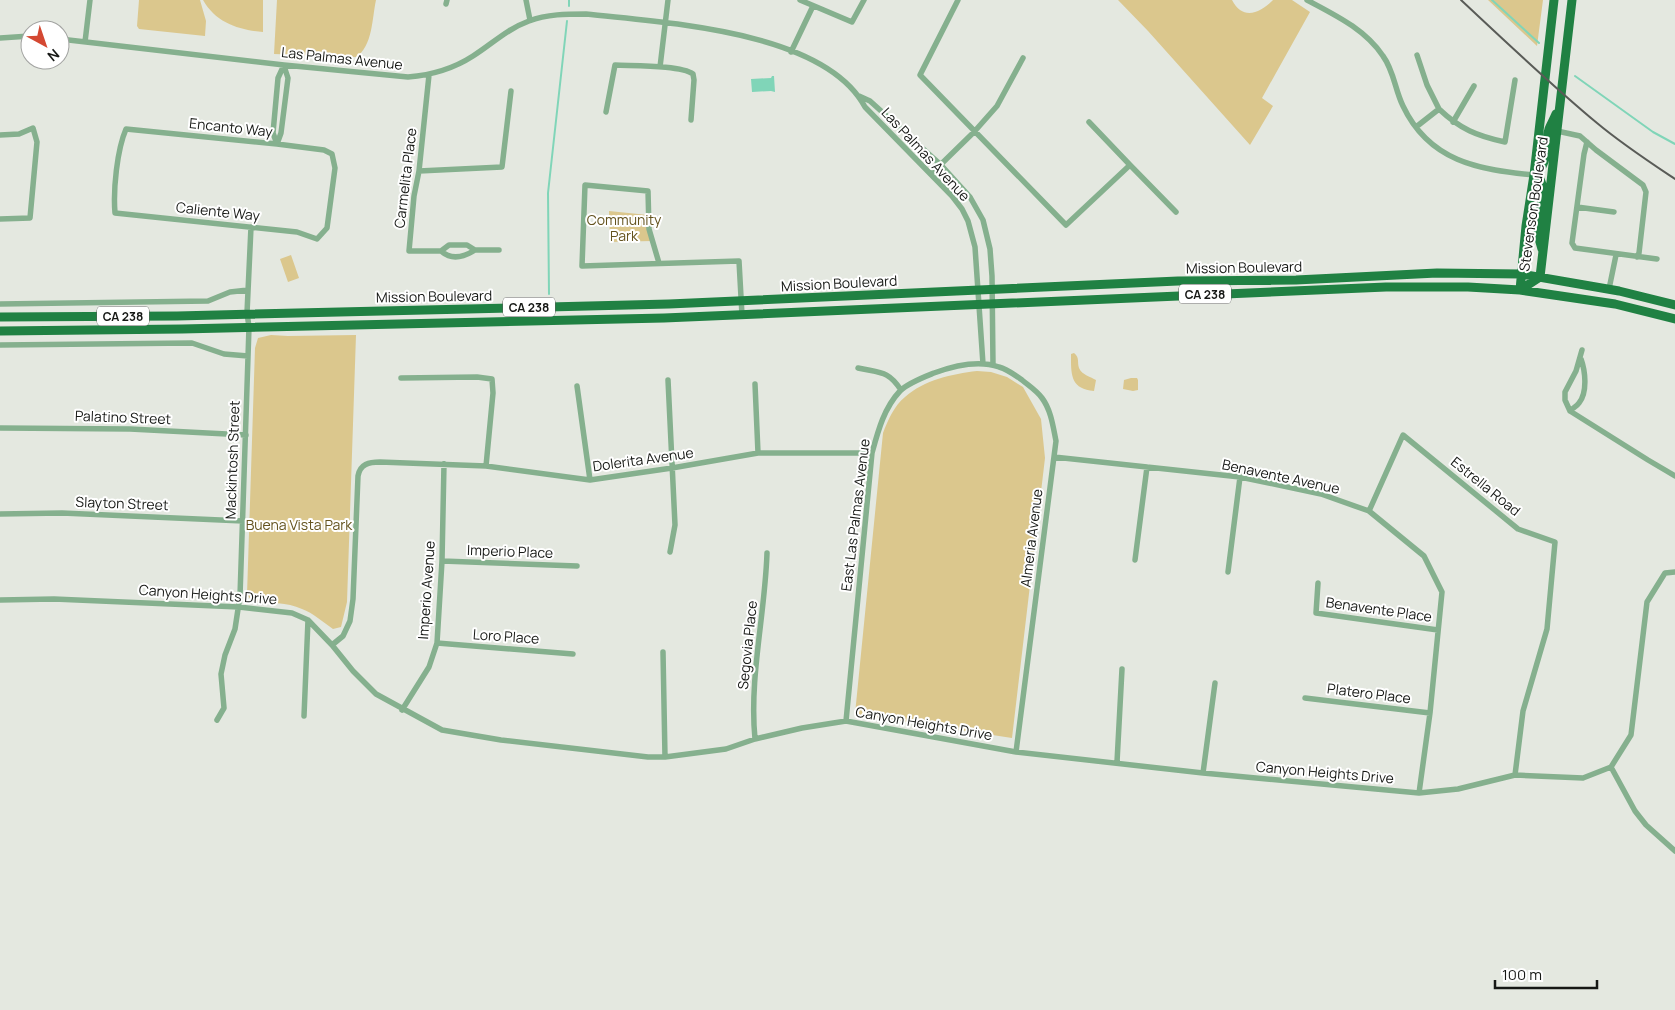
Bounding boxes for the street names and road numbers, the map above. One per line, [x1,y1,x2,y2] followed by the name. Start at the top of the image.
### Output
[280,42,404,74] street label: Las Palmas Avenue
[877,103,975,205] street label: Las Palmas Avenue
[188,113,274,141] street label: Encanto Way
[389,127,421,229] street label: Carmelita Place
[1514,135,1552,273] street label: Stevenson Boulevard
[175,197,261,225] street label: Caliente Way
[1186,256,1302,278] street label: Mission Boulevard
[780,270,898,296] street label: Mission Boulevard
[1179,284,1231,304] road number: CA 238
[376,285,492,307] street label: Mission Boulevard
[503,298,555,316] road number: CA 238
[97,306,149,326] road number: CA 238
[220,400,244,520] street label: Mackintosh Street
[75,406,172,428] street label: Palatino Street
[836,438,874,592] street label: East Las Palmas Avenue
[591,443,695,475] street label: Dolerita Avenue
[1447,452,1525,520] street label: Estrella Road
[1220,454,1342,498] street label: Benavente Avenue
[1016,488,1046,588] street label: Almeria Avenue
[75,492,169,514] street label: Slayton Street
[413,540,439,640] street label: Imperio Avenue
[467,540,553,562] street label: Imperio Place
[138,580,278,608] street label: Canyon Heights Drive
[1325,592,1433,626] street label: Benavente Place
[733,600,761,690] street label: Segovia Place
[472,624,540,648] street label: Loro Place
[1326,678,1412,708] street label: Platero Place
[854,702,994,744] street label: Canyon Heights Drive
[1255,757,1395,787] street label: Canyon Heights Drive

